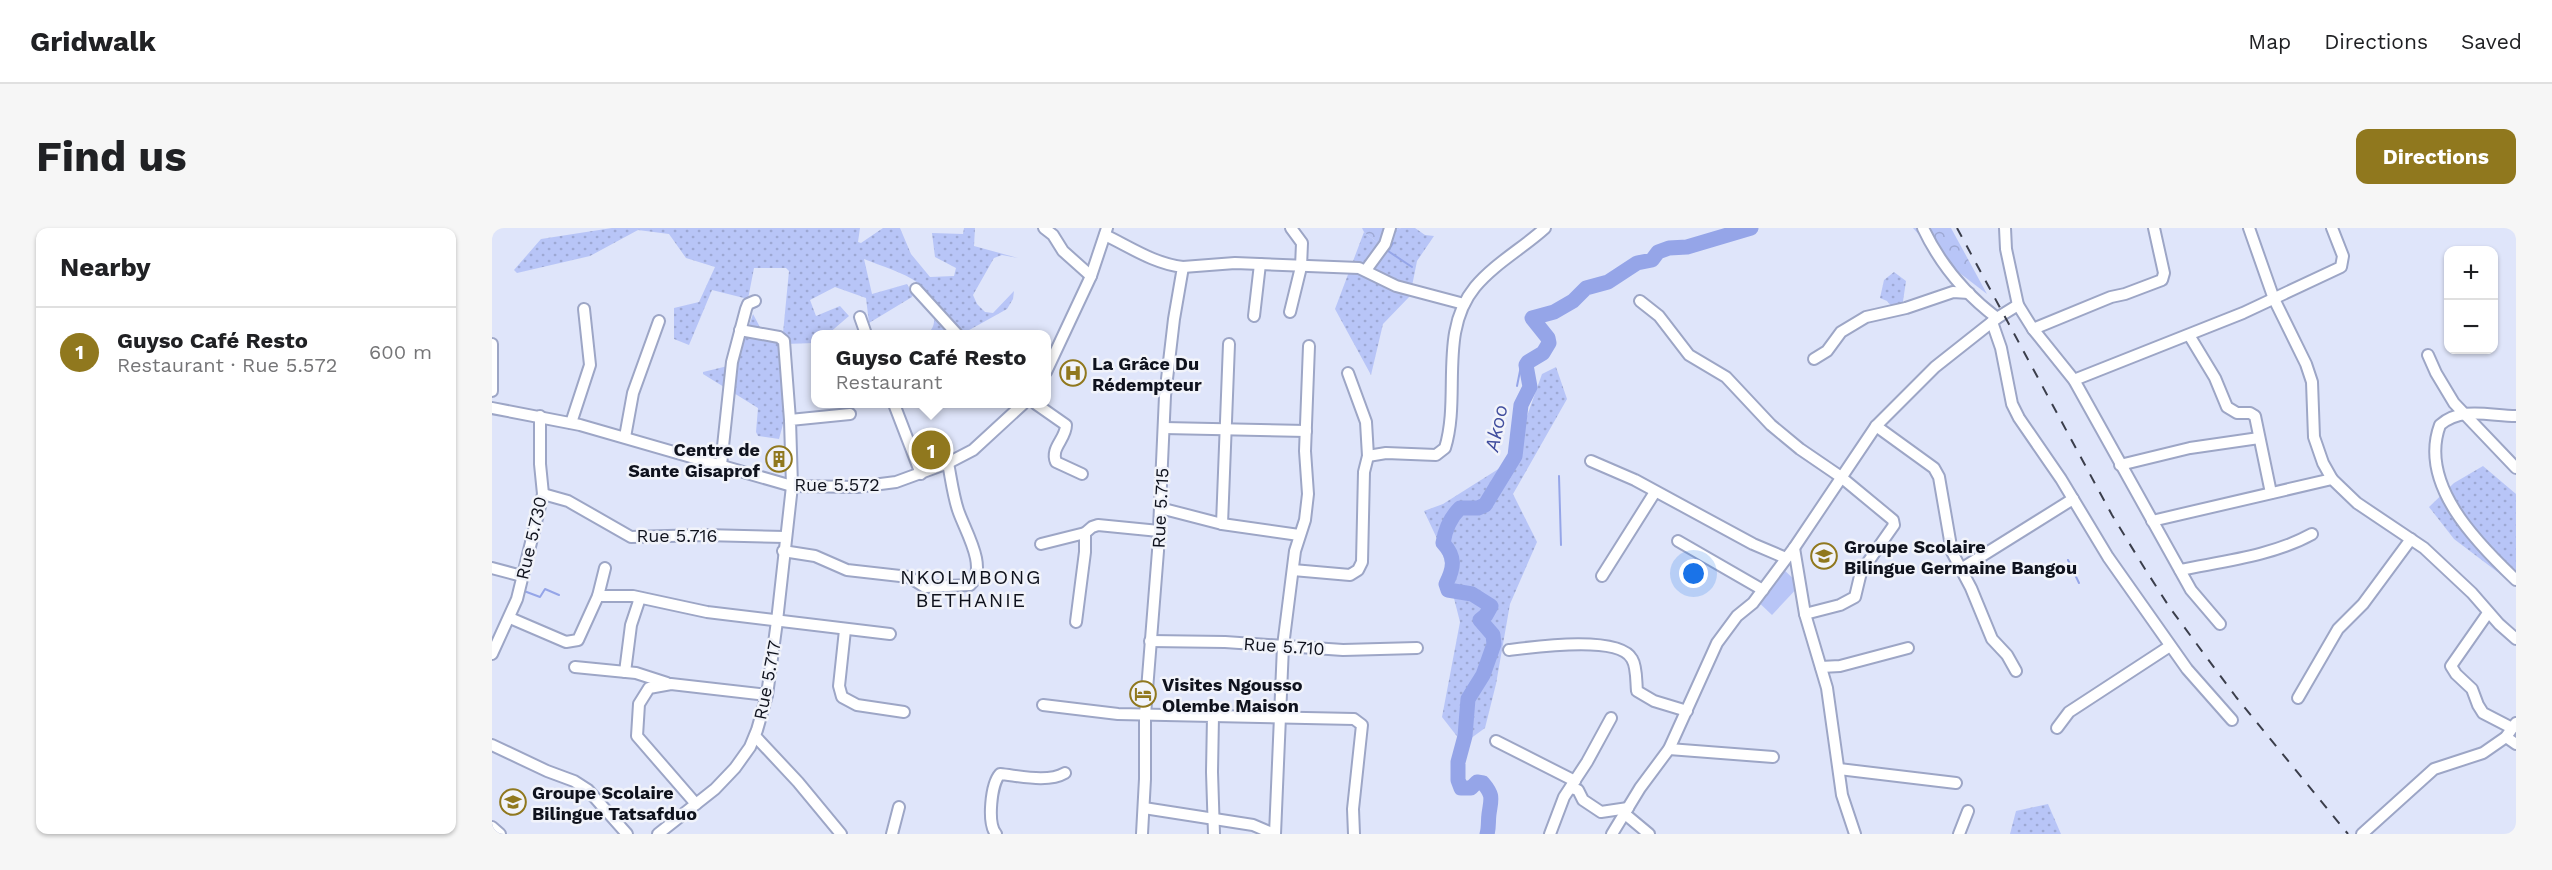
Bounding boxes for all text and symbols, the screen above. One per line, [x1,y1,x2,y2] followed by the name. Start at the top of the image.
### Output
[30,25,156,58] text: Gridwalk
[2248,29,2291,54] text: Map
[2324,29,2428,54] text: Directions
[2461,29,2522,54] text: Saved
[2356,129,2516,184] button: Directions
[36,132,187,181] text: Find us
[2444,246,2498,354] map controls
[2444,246,2498,300] button: +
[60,252,151,282] text: Nearby
[2444,300,2498,354] button: −
[117,328,308,353] text: Guyso Café Resto
[811,330,1051,408] popup
[75,340,84,364] text: 1
[369,340,432,364] text: 600 m
[836,345,1026,370] text: Guyso Café Resto
[117,353,337,377] text: Restaurant · Rue 5.572
[1092,353,1202,395] place label: La Grâce Du Rédempteur
[1058,358,1088,388] hospital icon: La Grâce Du Rédempteur
[836,370,943,394] text: Restaurant
[1479,402,1513,455] water label: Akoo
[912,428,950,472] pin: 1
[628,439,761,481] place label: Centre de Sante Gisaprof
[764,444,794,474] building icon: Centre de Sante Gisaprof
[1147,467,1173,549] street label: Rue 5.715
[794,474,880,495] street label: Rue 5.572
[511,494,551,582] street label: Rue 5.730
[636,525,718,546] street label: Rue 5.716
[1844,536,2077,578] place label: Groupe Scolaire Bilingue Germaine Bangou
[1809,541,1839,571] school or university icon: Groupe Scolaire Bilingue Germaine Bangou
[1679,559,1708,588] your location
[900,565,1042,612] district label: NKOLMBONG BETHANIE
[1243,633,1325,659] street label: Rue 5.710
[749,639,785,721] street label: Rue 5.717
[1162,674,1303,716] place label: Visites Ngousso Olembe Maison
[1128,679,1158,709] hotel icon: Visites Ngousso Olembe Maison
[532,782,697,824] place label: Groupe Scolaire Bilingue Tatsafduo
[498,787,528,817] school or university icon: Groupe Scolaire Bilingue Tatsafduo

